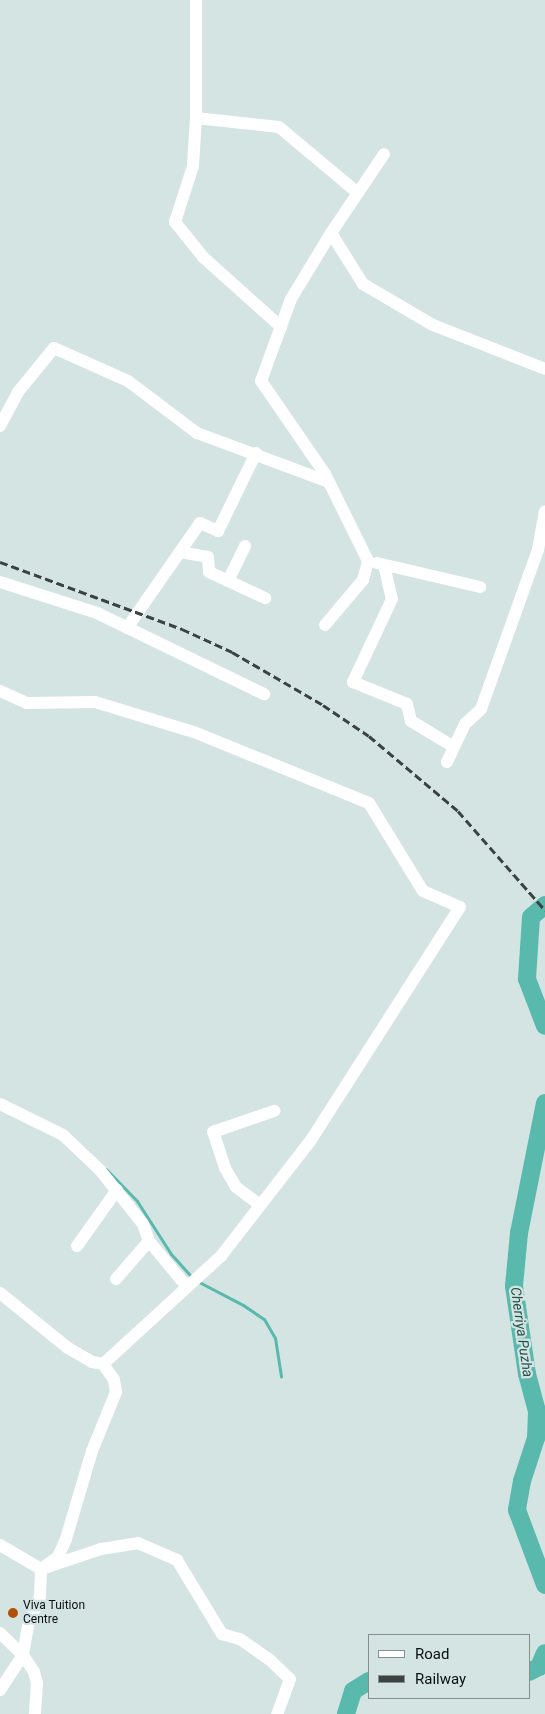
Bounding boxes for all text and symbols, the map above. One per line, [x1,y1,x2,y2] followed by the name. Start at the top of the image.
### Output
[507,1286,537,1378] water label: Cherriya Puzha
[23,1599,85,1627] place label: Viva Tuition Centre
[7,1607,19,1619] marker: Viva Tuition Centre
[368,1634,530,1699] legend
[415,1645,449,1663] text: Road
[415,1670,466,1688] text: Railway

